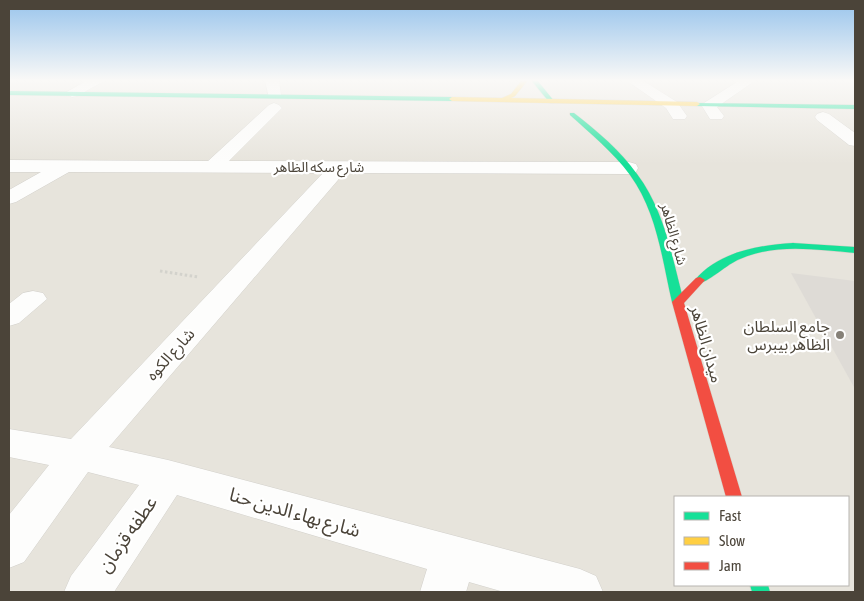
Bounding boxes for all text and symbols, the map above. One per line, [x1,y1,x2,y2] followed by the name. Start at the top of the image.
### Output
[273,159,364,178] street label: شارع سكه الظاهر
[654,200,690,268] street label: شارع الظاهر
[686,302,727,385] street label: ميدان الظاهر
[743,317,830,354] place label: جامع السلطان الظاهر بيبرس
[142,324,201,386] street label: شارع الكوه
[834,329,846,341] marker: جامع السلطان الظاهر بيبرس
[226,483,363,544] street label: شارع بهاء الدين حنا
[93,492,162,577] street label: عطفه قزمان
[674,496,849,586] legend
[719,507,741,524] text: Fast
[719,532,745,549] text: Slow
[719,557,742,574] text: Jam

